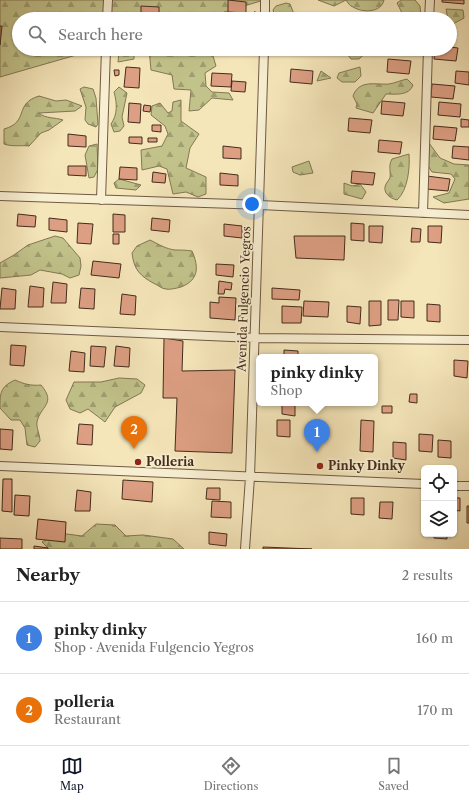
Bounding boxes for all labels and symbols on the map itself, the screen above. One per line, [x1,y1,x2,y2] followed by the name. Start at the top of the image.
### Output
[242,194,262,214] your location
[233,226,254,373] street label: Avenida Fulgencio Yegros
[121,416,147,449] pin: 2
[304,419,330,452] pin: 1
[146,454,195,469] place label: Polleria
[133,457,143,467] marker: Polleria
[328,458,405,473] place label: Pinky Dinky
[315,461,325,471] marker: Pinky Dinky

